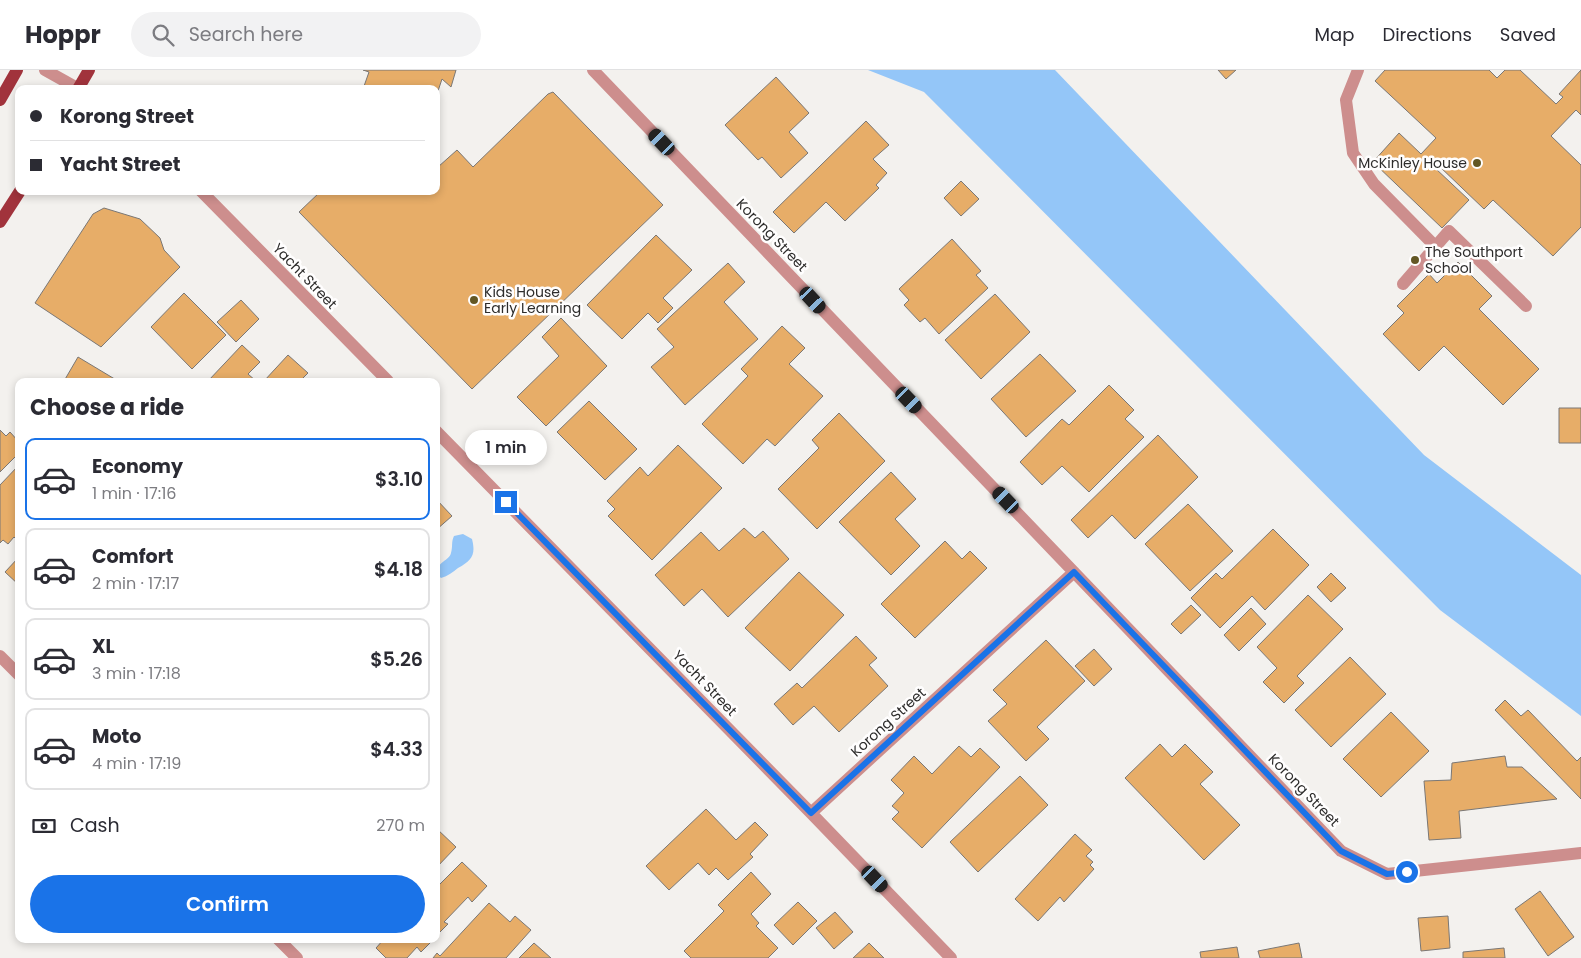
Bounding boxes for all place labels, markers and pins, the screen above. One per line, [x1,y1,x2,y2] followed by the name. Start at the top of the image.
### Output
[1358,153,1467,173] place label: McKinley House
[1471,157,1483,169] marker: McKinley House
[1425,242,1523,278] place label: The Southport School
[1409,254,1421,266] marker: The Southport School
[484,282,581,318] place label: Kids House Early Learning
[468,294,480,306] marker: Kids House Early Learning

